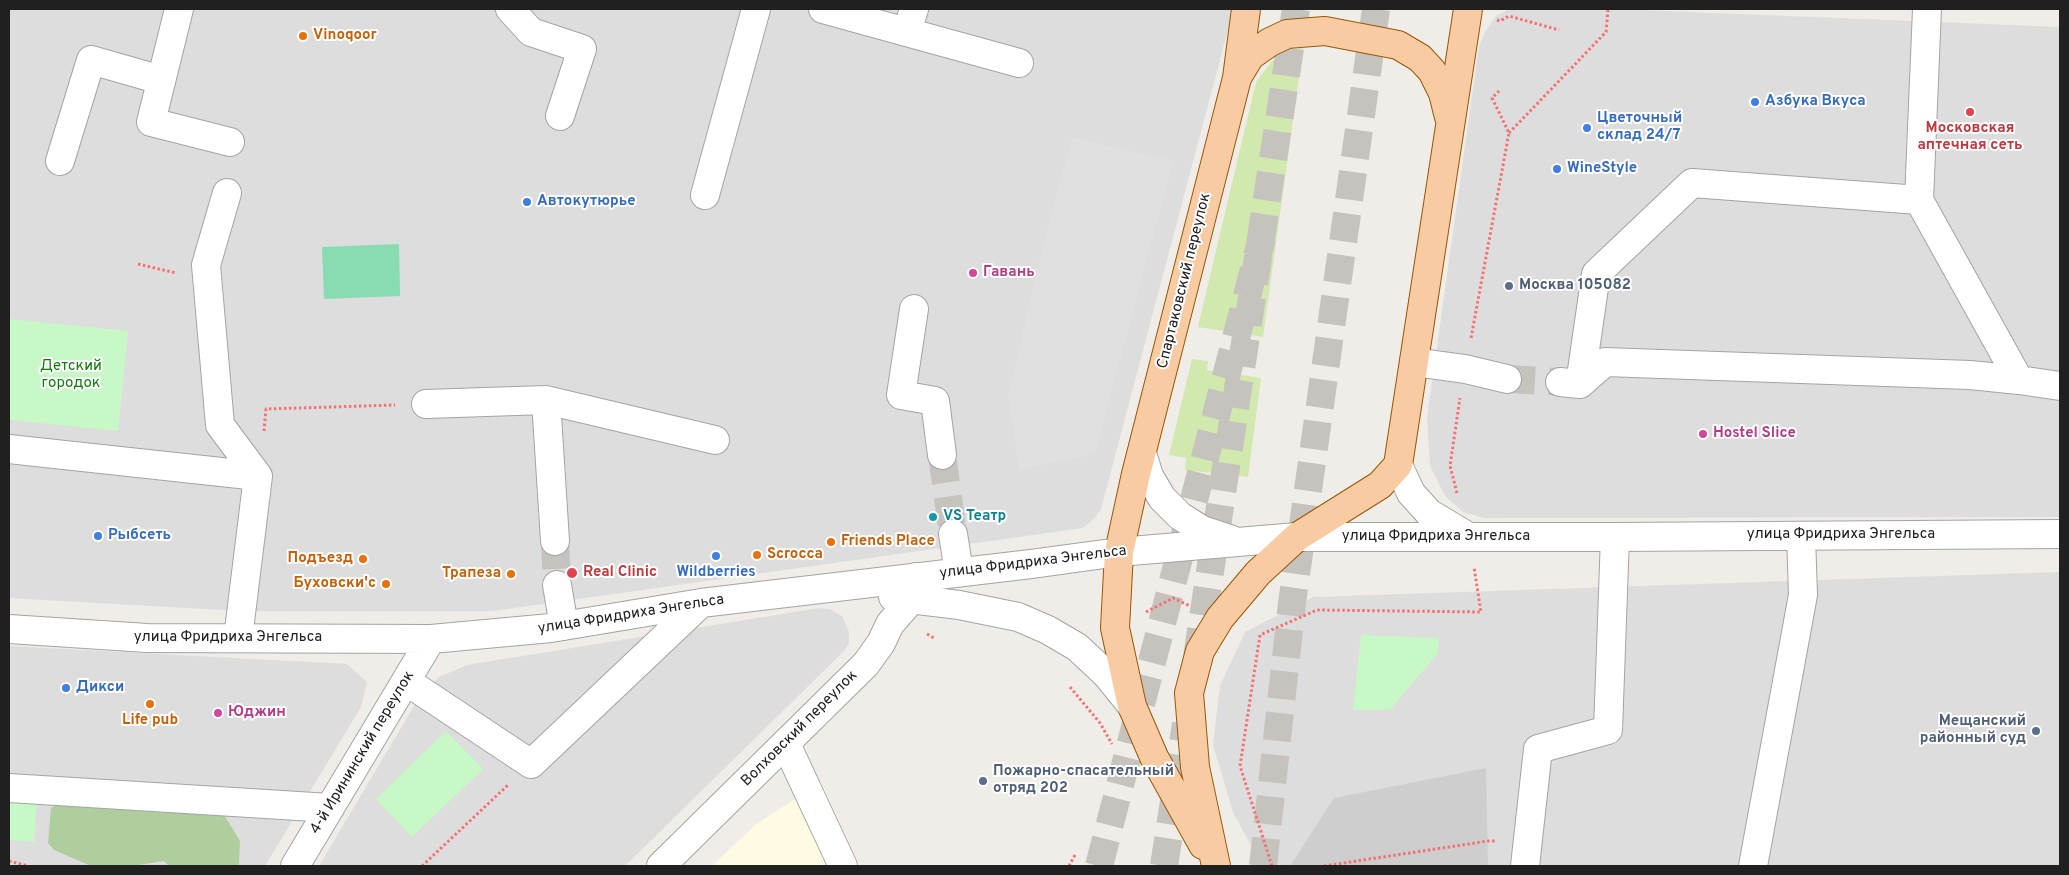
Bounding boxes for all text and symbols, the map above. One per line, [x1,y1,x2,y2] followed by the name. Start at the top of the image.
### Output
[313,27,377,45] place label: Vinoqoor
[297,30,309,42] marker: Vinoqoor
[1765,93,1866,111] place label: Азбука Вкуса
[1749,96,1761,108] marker: Азбука Вкуса
[1964,106,1976,118] marker: Московская аптечная сеть
[1597,110,1682,145] place label: Цветочный склад 24/7
[1917,120,2023,155] place label: Московская аптечная сеть
[1581,122,1593,134] marker: Цветочный склад 24/7
[1567,160,1637,178] place label: WineStyle
[1551,163,1563,175] marker: WineStyle
[1154,191,1216,371] street label: Спартаковский переулок
[537,193,636,211] place label: Автокутюрье
[521,196,533,208] marker: Автокутюрье
[983,264,1035,282] place label: Гавань
[967,267,979,279] marker: Гавань
[1519,277,1631,295] place label: Москва 105082
[1503,280,1515,292] marker: Москва 105082
[40,358,102,393] park label: Детский городок
[1713,425,1796,443] place label: Hostel Slice
[1697,428,1709,440] marker: Hostel Slice
[943,508,1006,526] place label: VS Театр
[927,511,939,523] marker: VS Театр
[1747,526,1935,544] street label: улица Фридриха Энгельса
[108,527,171,545] place label: Рыбсеть
[1342,528,1530,546] street label: улица Фридриха Энгельса
[92,530,104,542] marker: Рыбсеть
[841,533,935,551] place label: Friends Place
[825,536,837,548] marker: Friends Place
[938,543,1128,583] street label: улица Фридриха Энгельса
[767,546,823,564] place label: Scrocca
[751,549,763,561] marker: Scrocca
[288,550,353,568] place label: Подъезд
[710,550,722,562] marker: Wildberries
[357,553,369,565] marker: Подъезд
[583,564,657,582] place label: Real Clinic
[676,564,756,582] place label: Wildberries
[442,565,501,583] place label: Трапеза
[565,566,579,580] marker: Real Clinic
[505,568,517,580] marker: Трапеза
[294,575,376,593] place label: Буховски'с
[380,578,392,590] marker: Буховски'с
[537,591,725,639] street label: улица Фридриха Энгельса
[134,629,322,647] street label: улица Фридриха Энгельса
[738,667,862,791] street label: Волховский переулок
[307,668,419,838] street label: 4-й Ирининский переулок
[76,679,124,697] place label: Дикси
[60,682,72,694] marker: Дикси
[144,698,156,710] marker: Life pub
[228,704,286,722] place label: Юджин
[212,707,224,719] marker: Юджин
[122,712,178,730] place label: Life pub
[1920,713,2026,748] place label: Мещанский районный суд
[2030,725,2042,737] marker: Мещанский районный суд
[993,763,1174,798] place label: Пожарно-спасательный отряд 202
[977,775,989,787] marker: Пожарно-спасательный отряд 202

